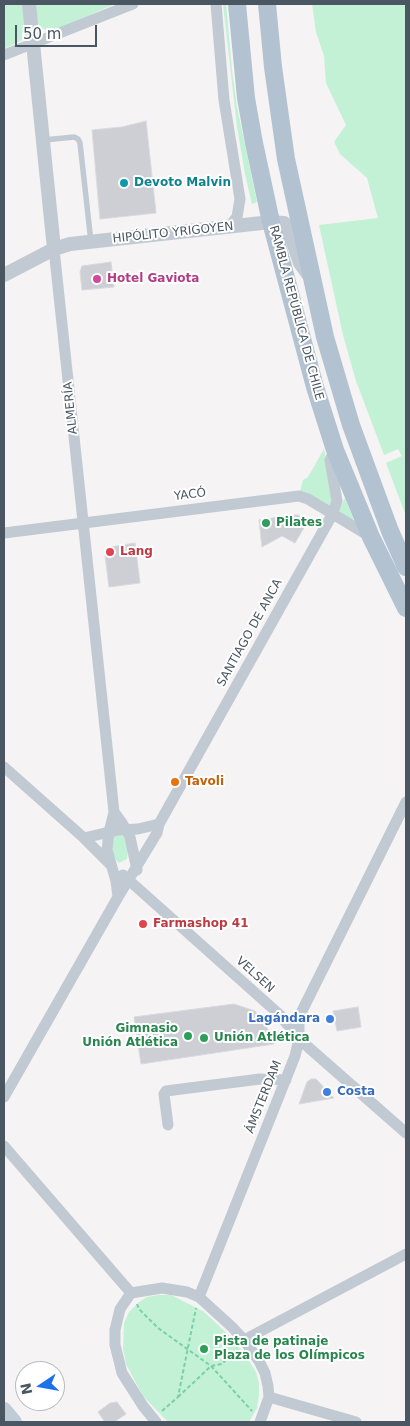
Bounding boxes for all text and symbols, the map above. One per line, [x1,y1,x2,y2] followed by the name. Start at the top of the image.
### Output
[18,15,100,47] scale bar
[23,25,61,43] text: 50 m
[134,176,231,190] place label: Devoto Malvin
[118,177,130,189] marker: Devoto Malvin
[112,220,234,246] street label: HIPÓLITO YRIGOYEN
[266,224,326,402] street label: RAMBLA REPÚBLICA DE CHILE
[107,272,199,286] place label: Hotel Gaviota
[91,273,103,285] marker: Hotel Gaviota
[61,381,81,435] street label: ALMERÍA
[173,486,207,504] street label: YACÓ
[276,516,322,530] place label: Pilates
[260,517,272,529] marker: Pilates
[120,545,153,559] place label: Lang
[104,546,116,558] marker: Lang
[214,577,286,689] street label: SANTIAGO DE ANCA
[185,775,224,789] place label: Tavoli
[169,776,181,788] marker: Tavoli
[153,917,249,931] place label: Farmashop 41
[137,918,149,930] marker: Farmashop 41
[233,954,277,996] street label: VELSEN
[248,1012,320,1026] place label: Lagándara
[324,1013,336,1025] marker: Lagándara
[82,1022,178,1050] place label: Gimnasio Unión Atlética
[182,1030,194,1042] marker: Gimnasio Unión Atlética
[214,1031,310,1045] place label: Unión Atlética
[198,1032,210,1044] marker: Unión Atlética
[243,1059,285,1135] street label: ÁMSTERDAM
[337,1085,375,1099] place label: Costa
[321,1086,333,1098] marker: Costa
[214,1335,365,1363] place label: Pista de patinaje Plaza de los Olímpicos
[198,1343,210,1355] marker: Pista de patinaje Plaza de los Olímpicos
[15,1361,65,1411] north arrow
[17,1382,35,1396] text: N

